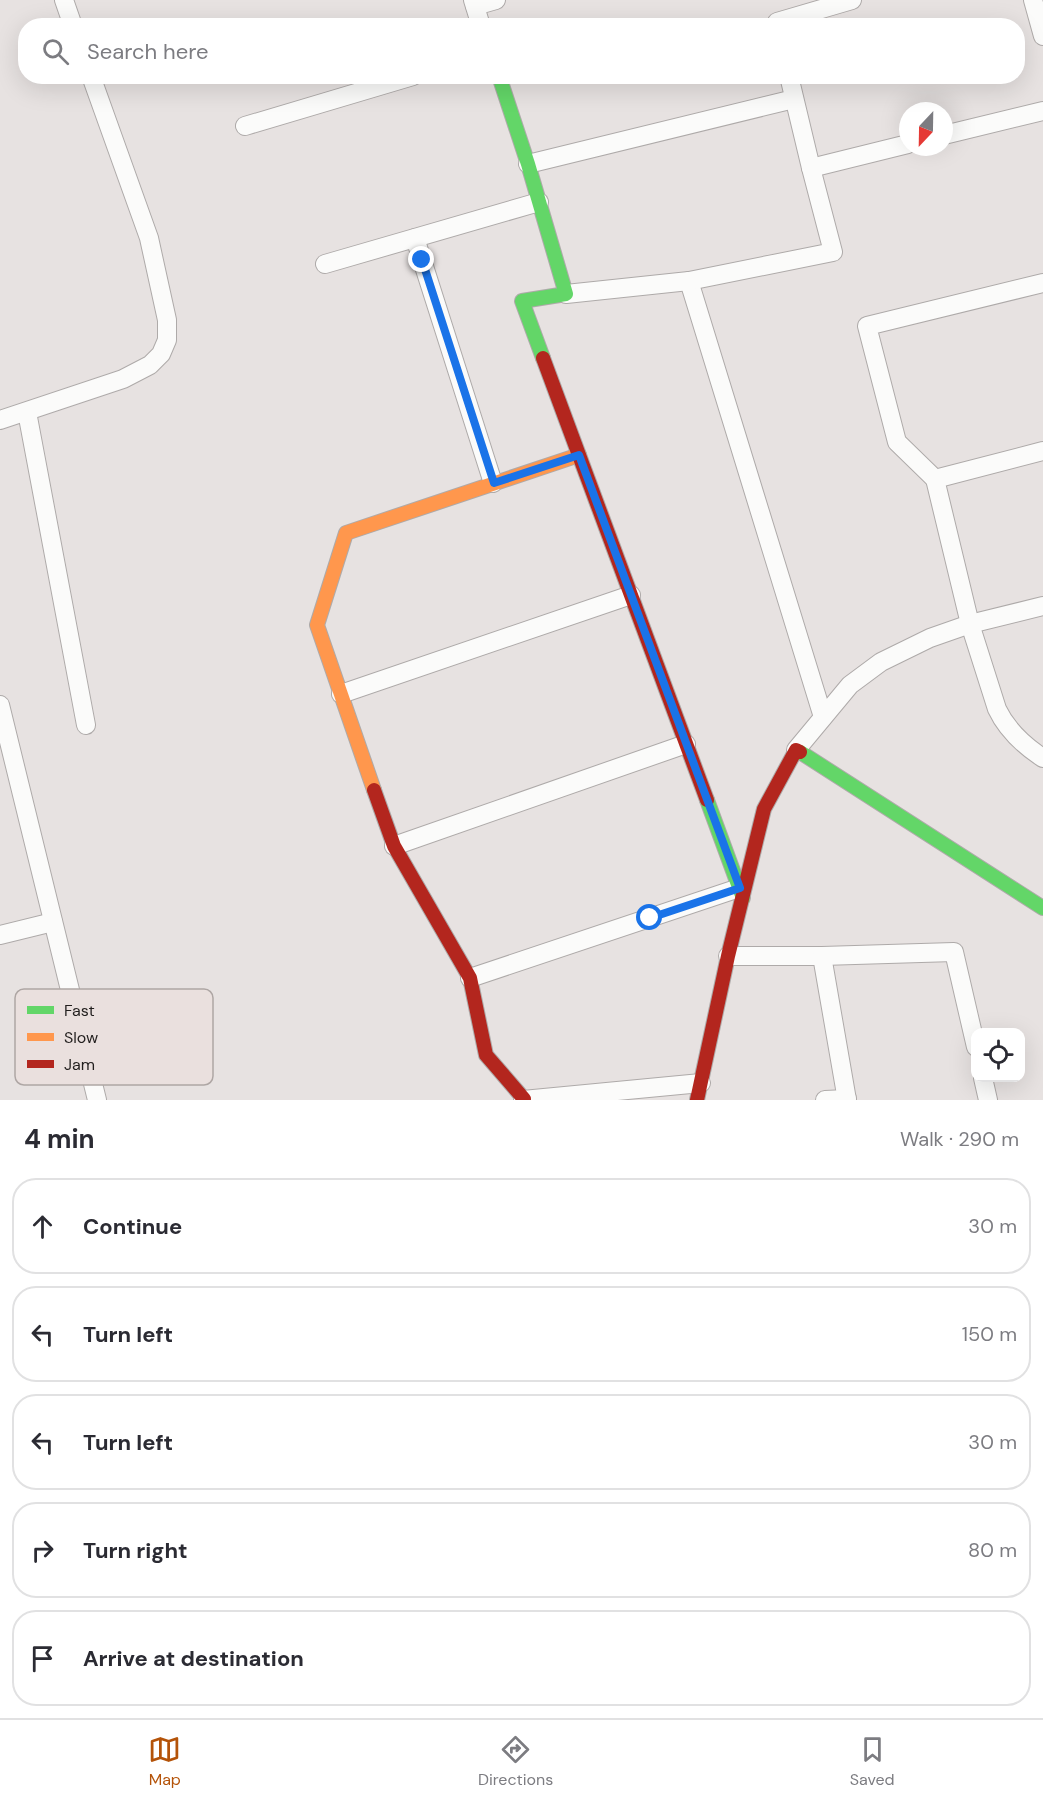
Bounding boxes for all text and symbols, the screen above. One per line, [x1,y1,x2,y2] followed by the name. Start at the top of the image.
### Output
[18,18,1025,84] search box
[39,35,72,68] icon: search
[87,37,208,66] text: Search here
[899,102,953,156] north arrow
[408,246,434,272] route end
[636,904,662,930] route start
[15,989,213,1085] legend
[64,1000,95,1021] text: Fast
[64,1027,98,1048] text: Slow
[971,1028,1025,1082] map controls
[971,1028,1025,1082] button: locate
[64,1054,95,1075] text: Jam
[24,1122,95,1156] text: 4 min
[900,1126,1019,1152] text: Walk · 290 m
[26,1210,59,1243] icon: ahead
[83,1212,182,1241] text: Continue
[968,1213,1017,1239] text: 30 m
[26,1318,59,1351] icon: left
[83,1320,173,1349] text: Turn left
[962,1321,1017,1347] text: 150 m
[26,1426,59,1459] icon: left
[83,1428,173,1457] text: Turn left
[968,1429,1017,1455] text: 30 m
[26,1534,59,1567] icon: right
[83,1536,188,1565] text: Turn right
[968,1537,1017,1563] text: 80 m
[26,1642,59,1675] icon: arrive
[83,1644,304,1673] text: Arrive at destination
[148,1733,181,1790] tab: Map
[478,1733,553,1790] tab: Directions
[850,1733,895,1790] tab: Saved

